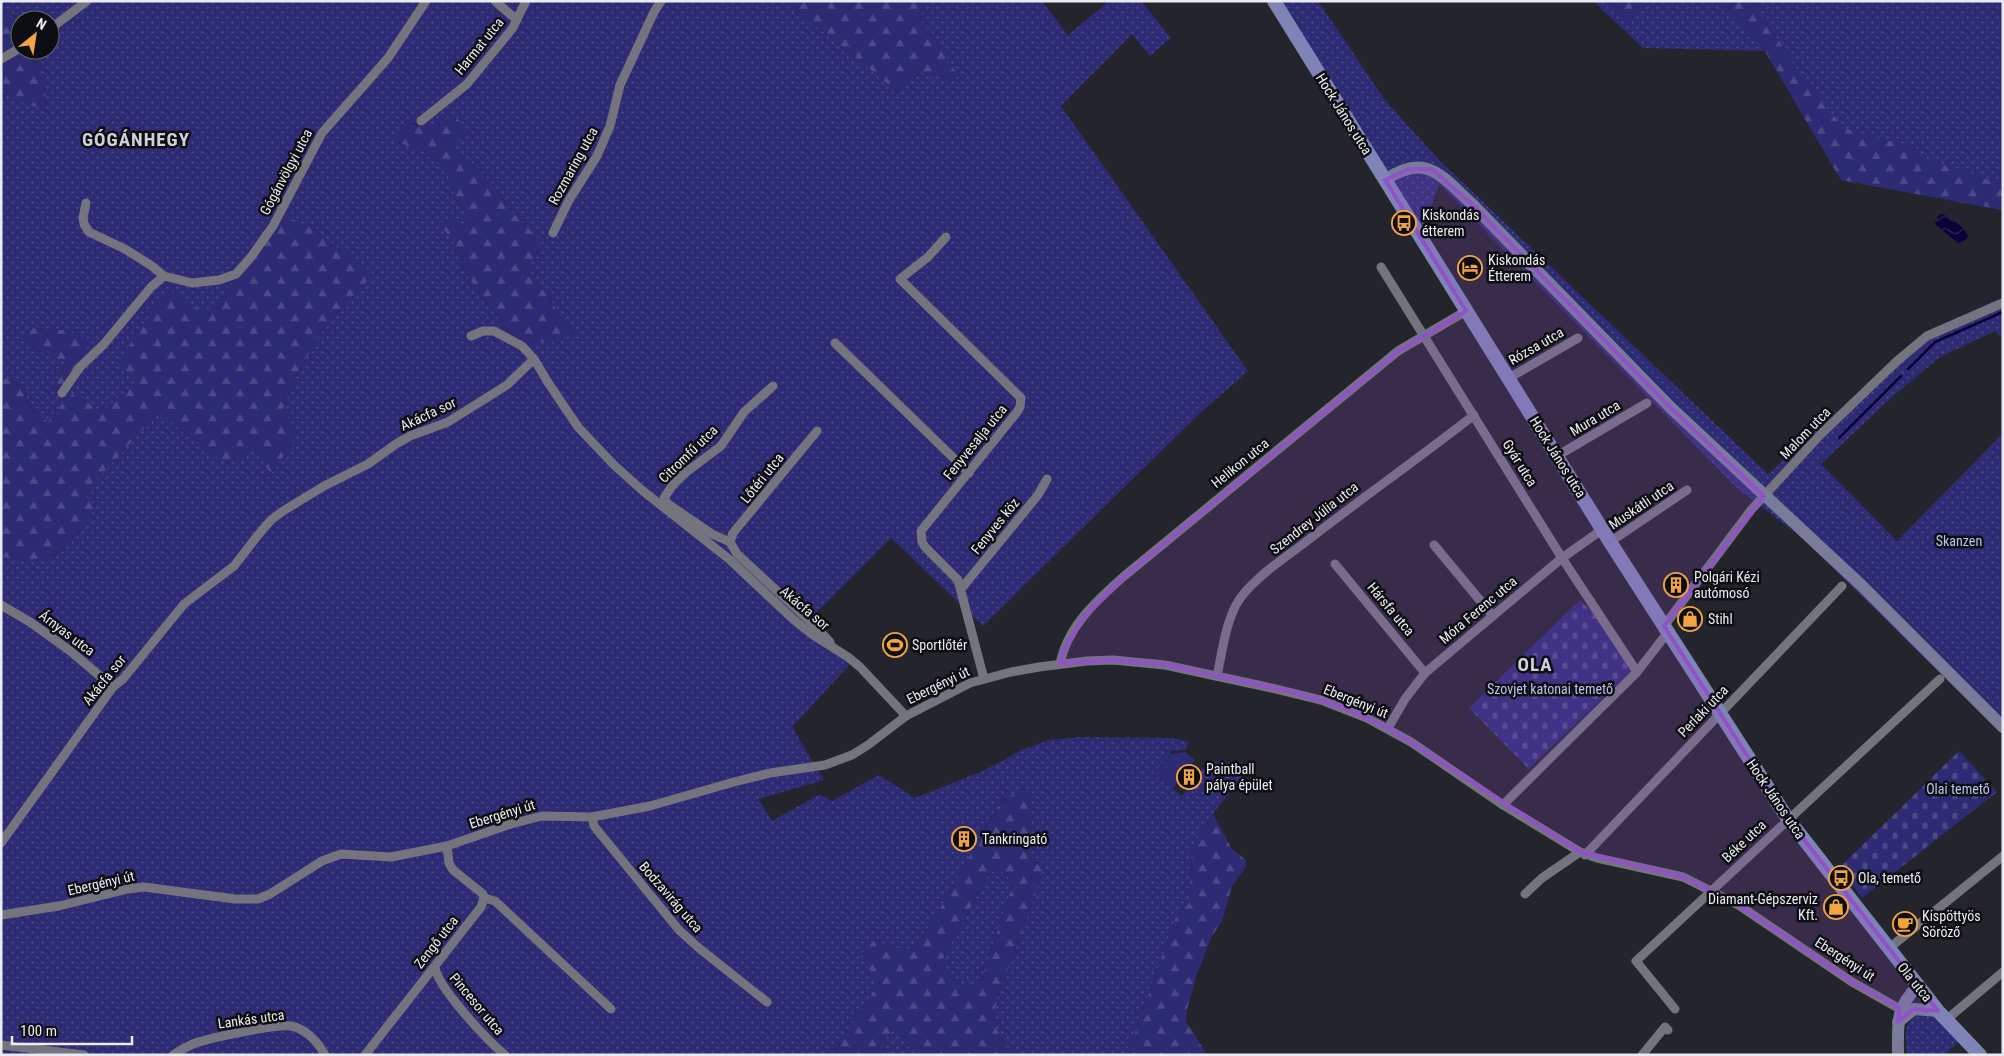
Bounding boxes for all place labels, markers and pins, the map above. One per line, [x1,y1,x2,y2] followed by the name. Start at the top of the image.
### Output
[1422,207,1479,239] place label: Kiskondás étterem
[1391,210,1417,236] bus stop icon: Kiskondás étterem
[1488,252,1545,284] place label: Kiskondás Étterem
[1457,255,1483,281] hotel icon: Kiskondás Étterem
[1694,569,1760,601] place label: Polgári Kézi autómosó
[1663,572,1689,598] building icon: Polgári Kézi autómosó
[1677,606,1703,632] shop icon: Stihl
[1708,611,1733,627] place label: Stihl
[882,632,908,658] sports icon: Sportlőtér
[912,637,967,653] place label: Sportlőtér
[1206,761,1273,793] place label: Paintball pálya épület
[1176,764,1202,790] building icon: Paintball pálya épület
[951,826,977,852] building icon: Tankringató
[982,831,1047,847] place label: Tankringató
[1828,865,1854,891] bus stop icon: Ola, temető
[1858,870,1921,886] place label: Ola, temető
[1708,891,1818,923] place label: Diamant-Gépszerviz Kft.
[1823,894,1849,920] shop icon: Diamant-Gépszerviz Kft.
[1922,908,1981,940] place label: Kispöttyös Söröző
[1892,911,1918,937] cafe icon: Kispöttyös Söröző

